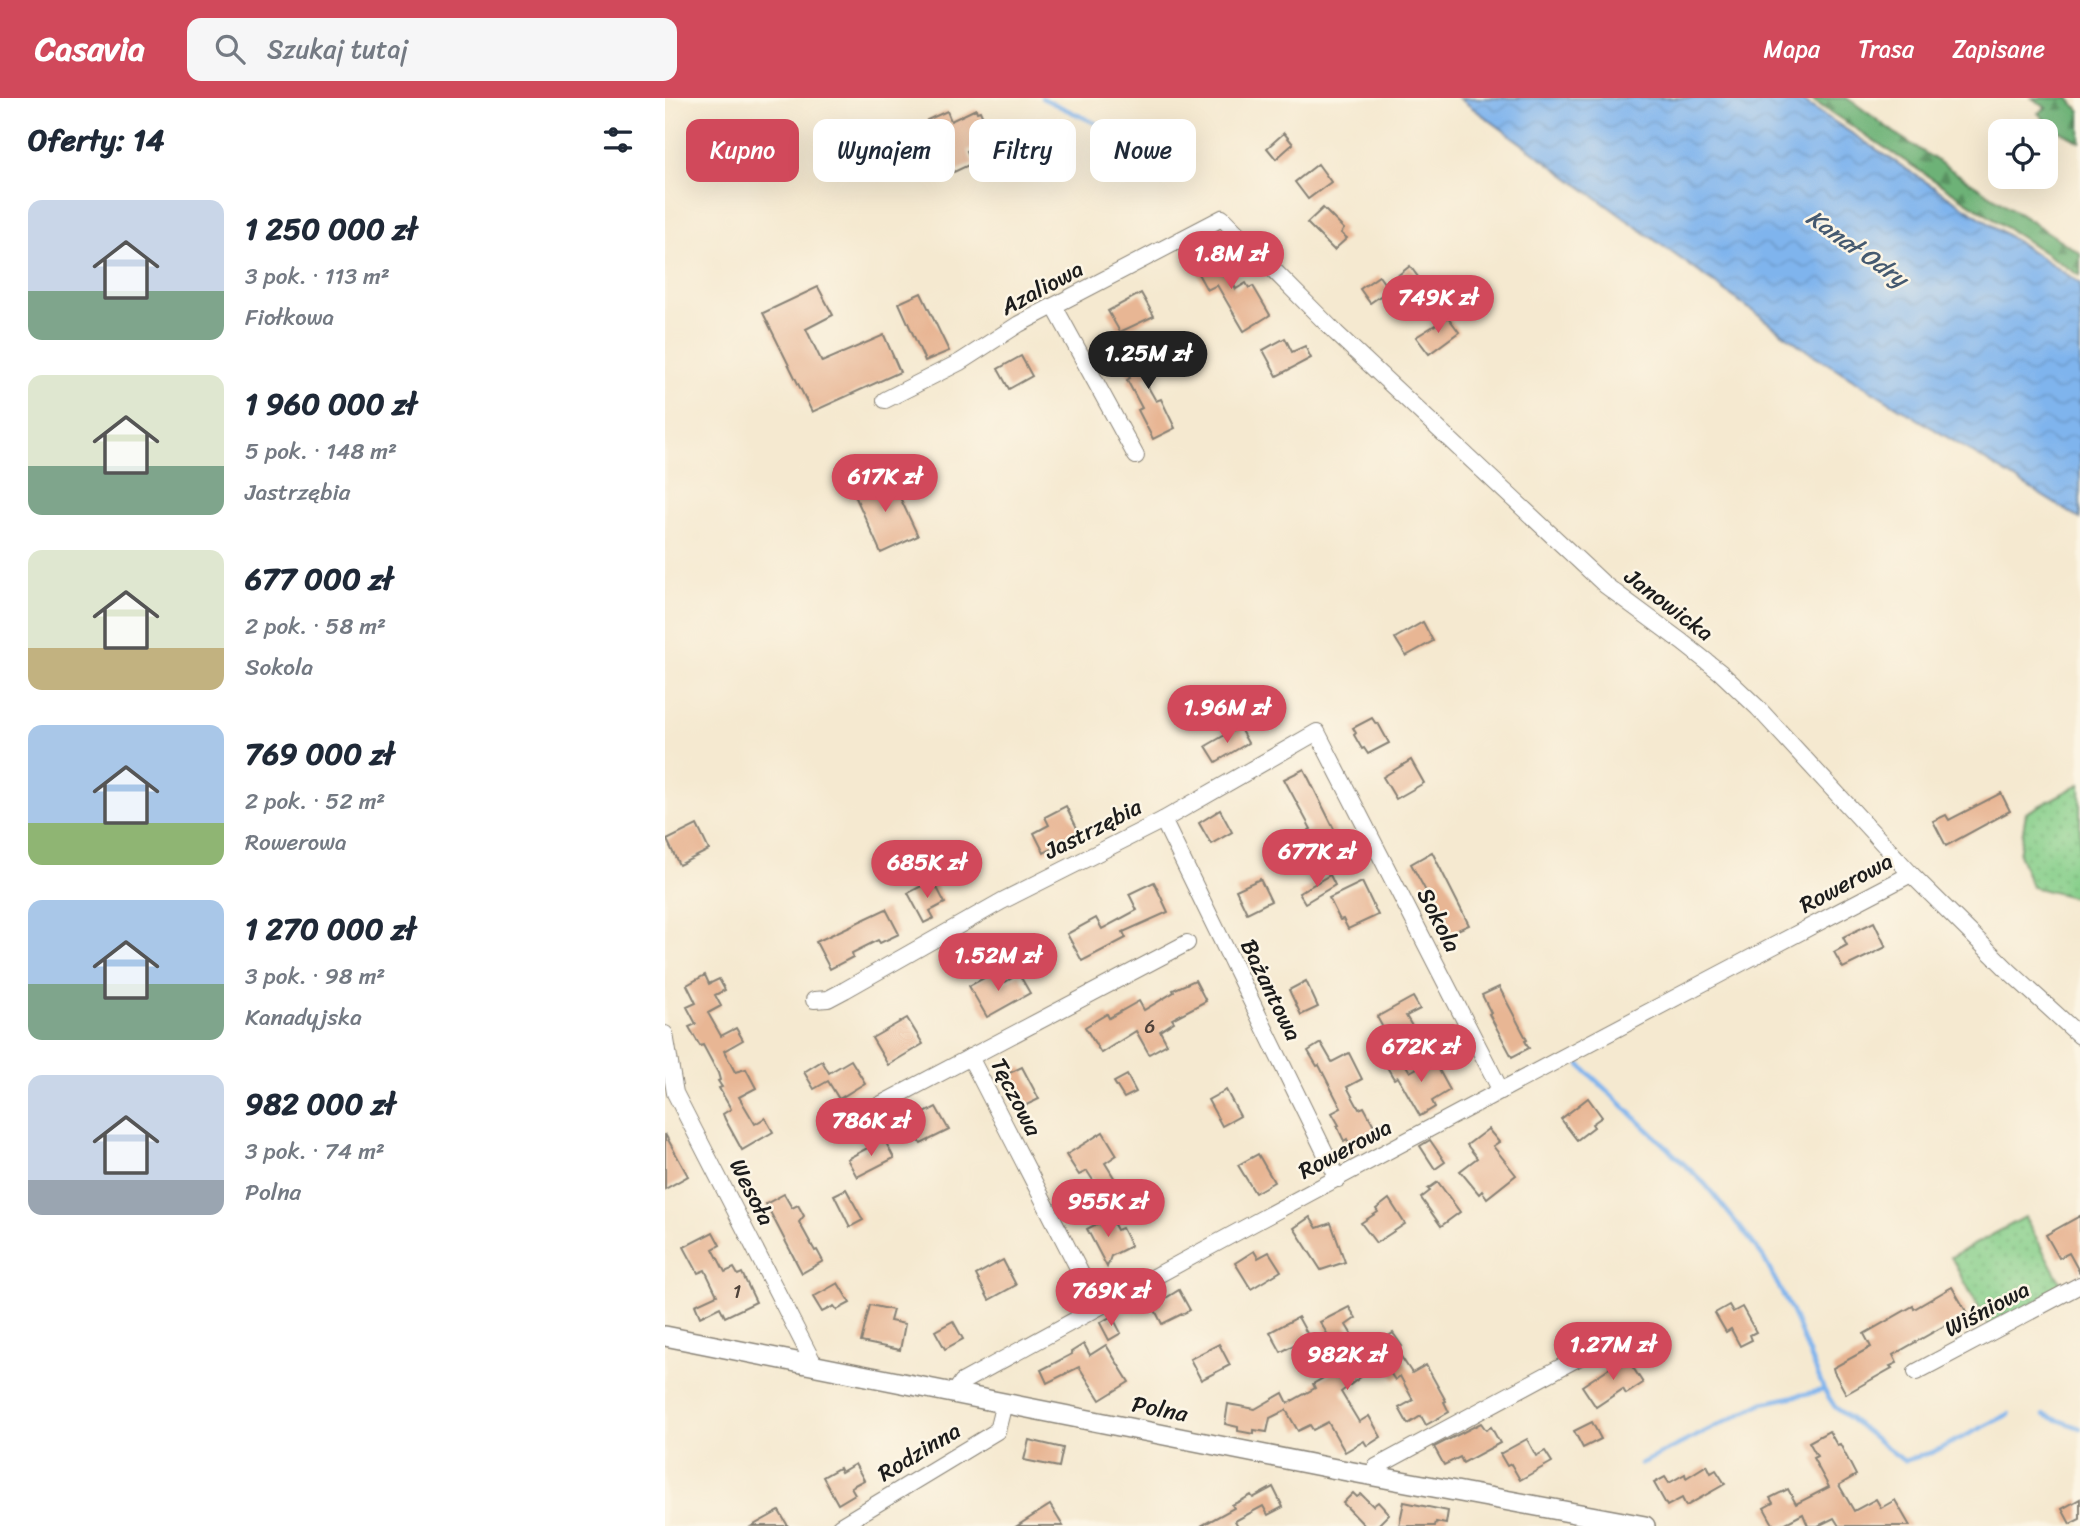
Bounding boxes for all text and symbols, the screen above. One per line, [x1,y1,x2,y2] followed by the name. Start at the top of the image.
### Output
[187,18,677,81] search box
[35,20,145,78] text: Casavia
[267,26,408,72] text: Szukaj tutaj
[1764,28,1820,70] text: Mapa
[1858,28,1914,70] text: Trasa
[1952,28,2045,70] text: Zapisane
[211,30,249,68] icon: search
[28,113,165,167] text: Oferty: 14
[686,119,799,182] chip: Kupno
[813,119,955,182] chip: Wynajem
[969,119,1076,182] chip: Filtry
[1090,119,1196,182] chip: Nowe
[1988,119,2058,189] map controls
[1988,119,2058,189] button: locate
[599,121,637,159] icon: filters
[1797,197,1920,301] water label: Kanał Odry
[245,202,417,256] text: 1 250 000 zł
[84,228,168,312] icon: home
[1166,232,1296,291] pin: 1.8M zł
[1194,233,1268,274] text: 1.8M zł
[992,249,1091,328] street label: Azaliowa
[245,256,390,297] text: 3 pok. · 113 m²
[1373,275,1503,335] pin: 749K zł
[1398,277,1478,318] text: 749K zł
[245,297,334,338] text: Fiołkowa
[1076,331,1220,391] pin: 1.25M zł
[1104,333,1192,374] text: 1.25M zł
[245,377,417,431] text: 1 960 000 zł
[84,403,168,487] icon: home
[245,431,397,472] text: 5 pok. · 148 m²
[820,454,950,514] pin: 617K zł
[848,456,922,497] text: 617K zł
[245,472,350,513] text: Jastrzębia
[245,552,393,606] text: 677 000 zł
[1614,557,1723,653] street label: Janowicka
[84,578,168,662] icon: home
[245,606,386,647] text: 2 pok. · 58 m²
[245,647,313,688] text: Sokola
[1155,686,1299,745] pin: 1.96M zł
[1183,687,1271,728] text: 1.96M zł
[245,727,394,781] text: 769 000 zł
[84,753,168,837] icon: home
[245,781,385,822] text: 2 pok. · 52 m²
[1036,787,1150,872] street label: Jastrzębia
[245,822,347,863] text: Rowerowa
[1252,830,1382,889] pin: 677K zł
[1278,831,1356,872] text: 677K zł
[862,840,992,900] pin: 685K zł
[1792,841,1900,925] street label: Rowerowa
[887,842,967,883] text: 685K zł
[1405,880,1473,960] street label: Sokola
[245,902,416,956] text: 1 270 000 zł
[84,928,168,1012] icon: home
[1229,932,1313,1048] street label: Bażantowa
[926,934,1070,993] pin: 1.52M zł
[954,935,1042,976] text: 1.52M zł
[245,956,385,997] text: 3 pok. · 98 m²
[245,997,362,1038] text: Kanadyjska
[1145,1010,1155,1043] house number: 6
[1356,1024,1486,1084] pin: 672K zł
[1382,1026,1460,1067] text: 672K zł
[979,1050,1054,1144] street label: Tęczowa
[245,1077,395,1131] text: 982 000 zł
[806,1098,936,1158] pin: 786K zł
[832,1100,910,1141] text: 786K zł
[84,1103,168,1187] icon: home
[1291,1107,1399,1191] street label: Rowerowa
[245,1131,385,1172] text: 3 pok. · 74 m²
[718,1151,787,1233] street label: Wesoła
[245,1172,301,1213] text: Polna
[1043,1180,1173,1239] pin: 955K zł
[1068,1181,1148,1222] text: 955K zł
[1046,1268,1176,1328] pin: 769K zł
[1937,1269,2037,1349] street label: Wiśniowa
[1072,1270,1150,1311] text: 769K zł
[733,1275,741,1308] house number: 1
[1541,1322,1685,1382] pin: 1.27M zł
[1570,1324,1656,1365] text: 1.27M zł
[1282,1332,1412,1392] pin: 982K zł
[1307,1334,1387,1375] text: 982K zł
[1129,1384,1192,1435] street label: Polna
[869,1411,969,1493] street label: Rodzinna

